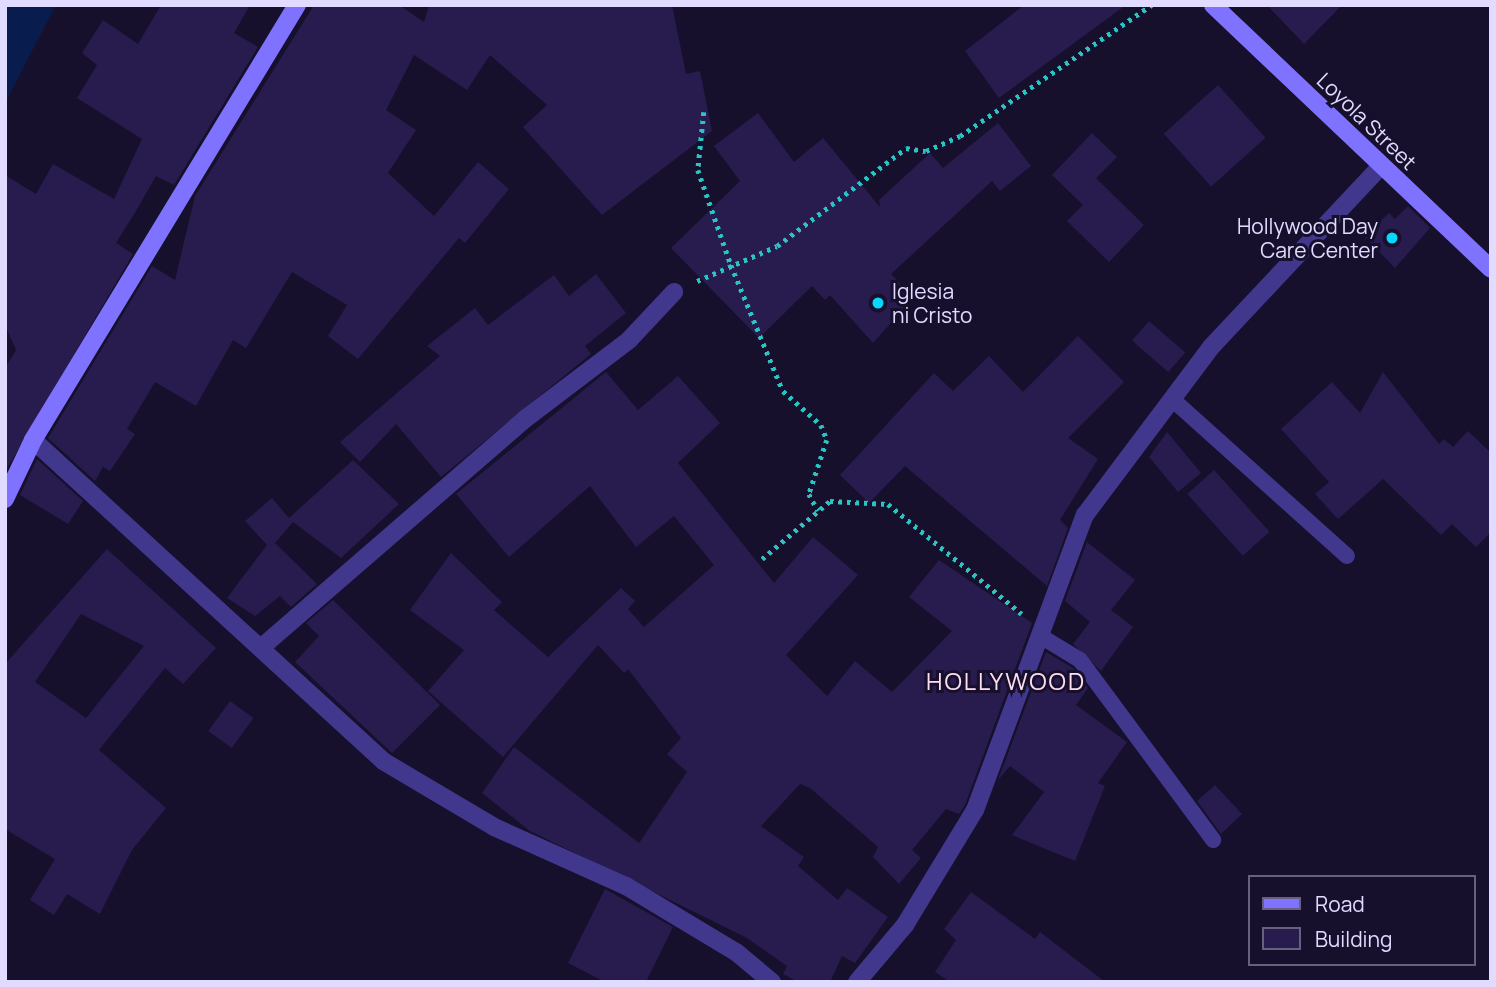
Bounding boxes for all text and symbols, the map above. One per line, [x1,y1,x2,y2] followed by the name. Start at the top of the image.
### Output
[1312,67,1422,175] street label: Loyola Street
[1237,213,1378,263] place label: Hollywood Day Care Center
[1384,230,1400,246] marker: Hollywood Day Care Center
[892,278,973,328] place label: Iglesia ni Cristo
[870,295,886,311] marker: Iglesia ni Cristo
[927,667,1085,695] district label: HOLLYWOOD
[1248,875,1475,966] legend
[1315,890,1365,918] text: Road
[1315,925,1392,953] text: Building

